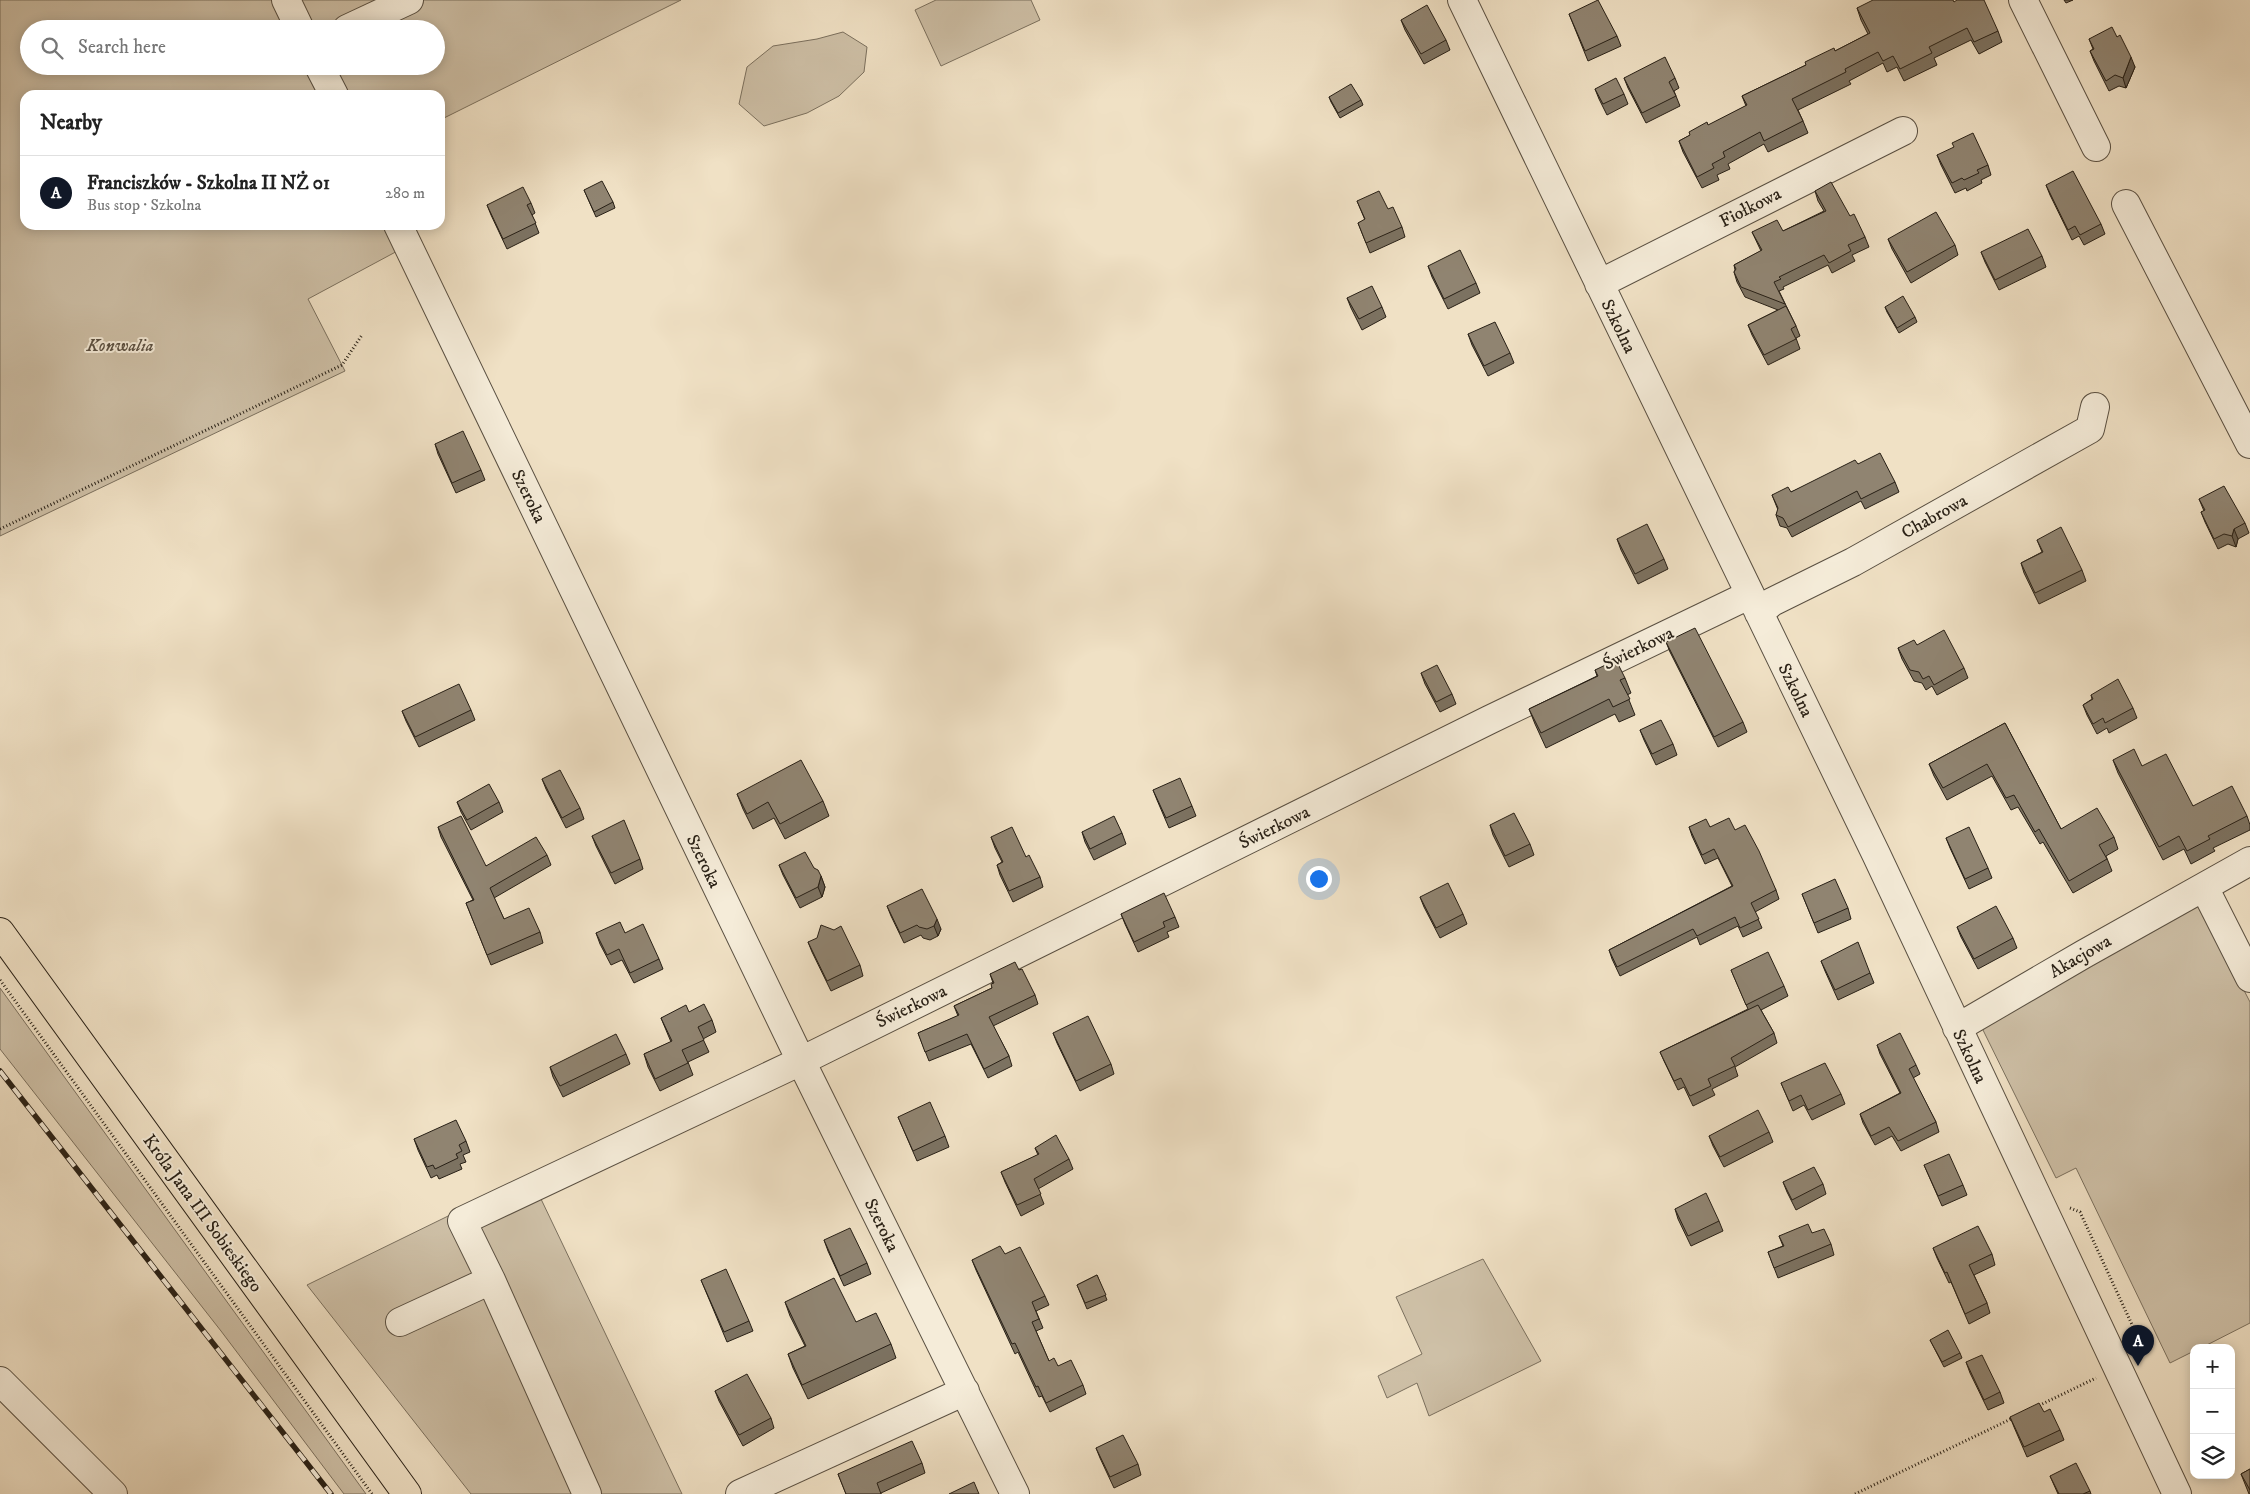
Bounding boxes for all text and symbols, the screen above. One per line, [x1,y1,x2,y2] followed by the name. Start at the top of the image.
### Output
[20,20,445,75] search box
[38,34,66,62] icon: search
[78,36,166,59] text: Search here
[40,110,102,136] text: Nearby
[87,172,330,195] text: Franciszków - Szkolna II NŻ 01
[51,183,61,203] text: A
[385,183,425,203] text: 280 m
[1716,183,1785,233] street label: Fiołkowa
[87,195,201,215] text: Bus stop · Szkolna
[1596,296,1641,357] street label: Szkolna
[85,335,154,357] park label: Konwalia
[506,466,551,527] street label: Szeroka
[1898,490,1972,544] street label: Chabrowa
[1599,621,1678,675] street label: Świerkowa
[1773,660,1818,721] street label: Szkolna
[1235,800,1314,854] street label: Świerkowa
[681,831,726,892] street label: Szeroka
[1306,866,1332,892] your location
[2046,930,2116,983] street label: Akacjowa
[872,979,951,1033] street label: Świerkowa
[1947,1026,1991,1087] street label: Szkolna
[138,1130,267,1297] street label: Króla Jana III Sobieskiego
[859,1195,904,1256] street label: Szeroka
[2122,1325,2154,1366] pin: A
[2190,1344,2235,1479] map controls
[2190,1344,2235,1389] button: +
[2190,1389,2235,1434] button: −
[2190,1434,2235,1479] button: layers

